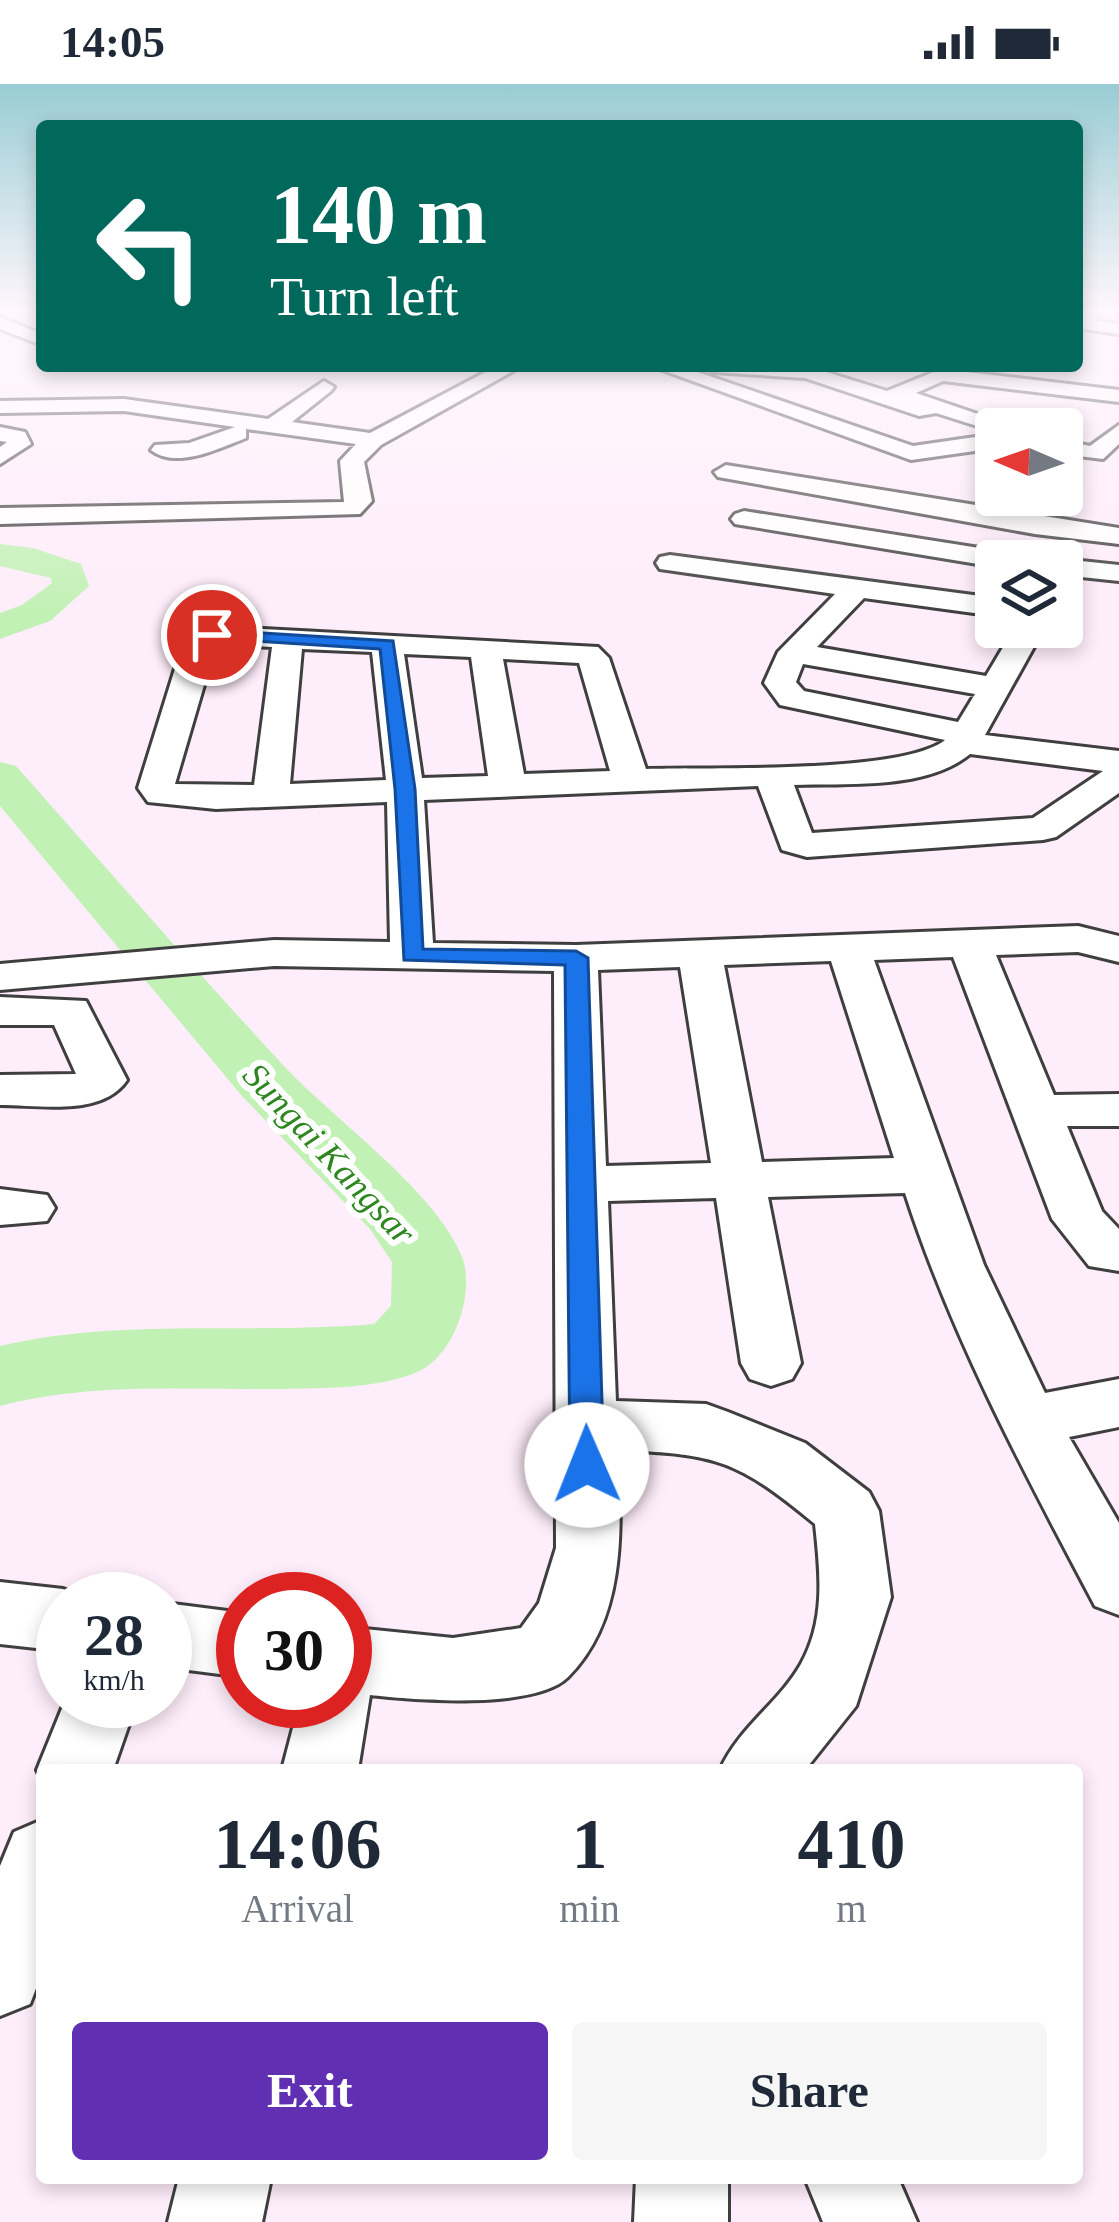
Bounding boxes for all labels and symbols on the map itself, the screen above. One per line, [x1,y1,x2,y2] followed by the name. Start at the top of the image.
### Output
[975,408,1083,516] north arrow
[161,584,263,686] pin
[235,1055,424,1253] water label: Sungai Kangsar
[524,1402,650,1528] position arrow
[216,1572,372,1728] speed limit sign: 30

